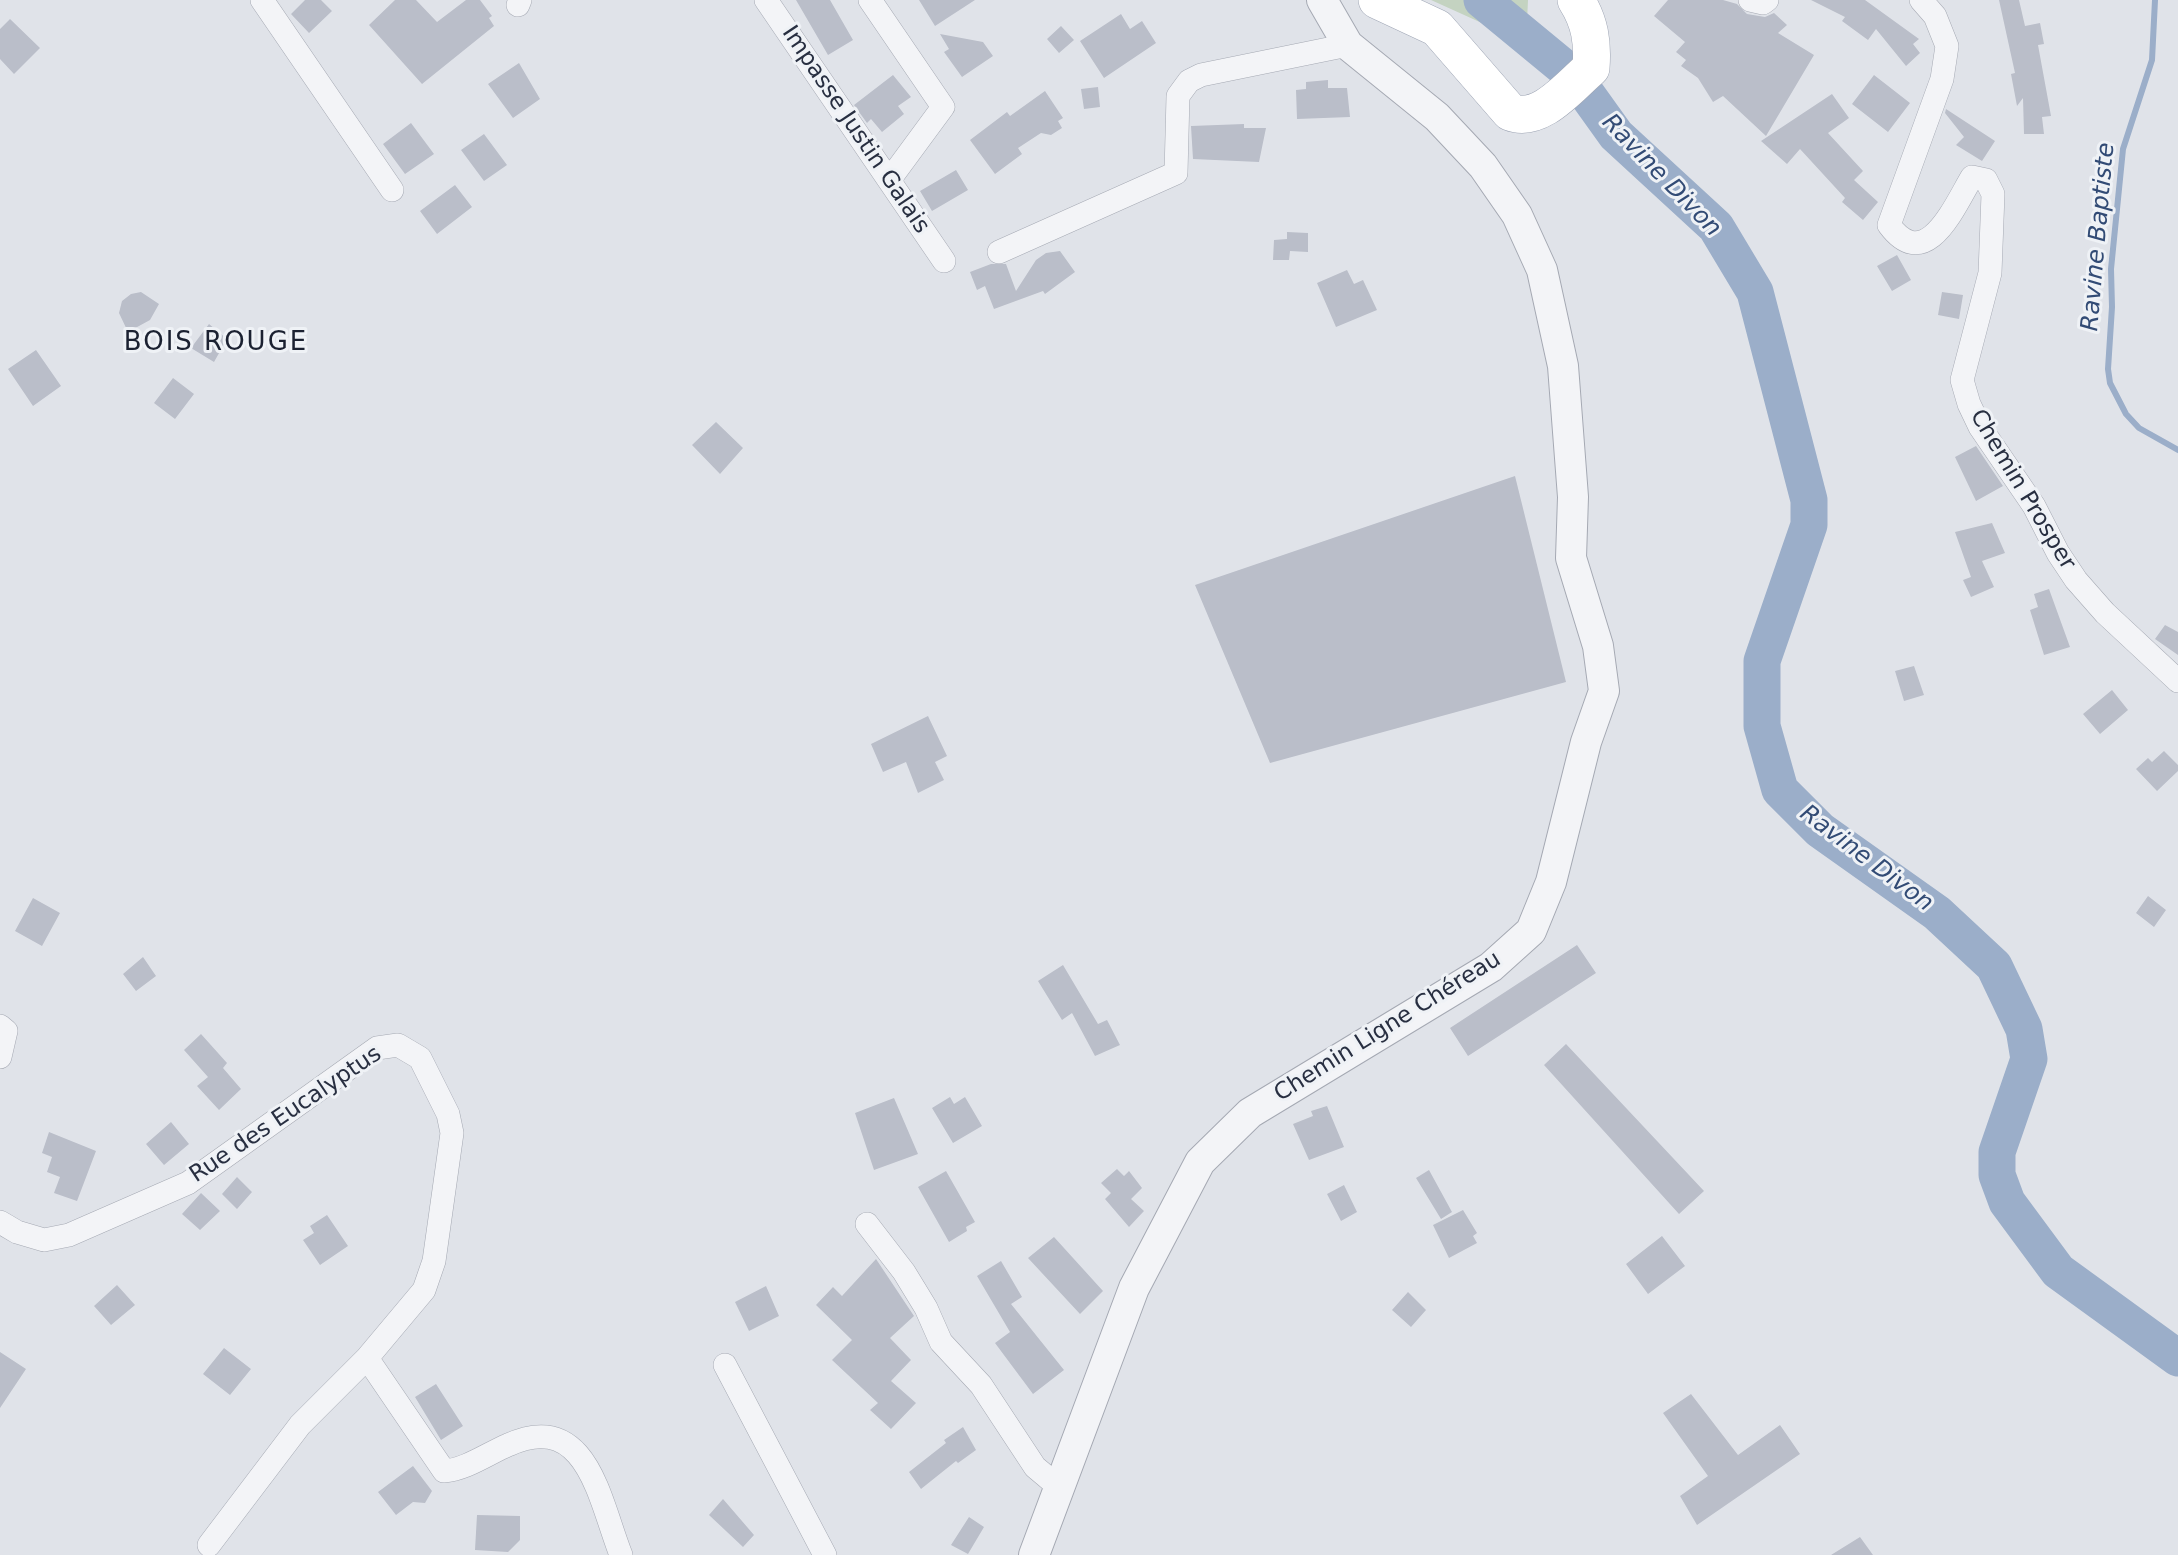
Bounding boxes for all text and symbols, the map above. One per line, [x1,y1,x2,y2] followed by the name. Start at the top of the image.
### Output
[775,21,935,239] street label: Impasse Justin Galais
[1595,109,1727,243] water label: Ravine Divon
[2076,142,2122,332] water label: Ravine Baptiste
[125,327,307,359] district label: BOIS ROUGE
[1963,405,2081,575] street label: Chemin Prosper
[1794,800,1938,918] water label: Ravine Divon
[1270,946,1506,1108] street label: Chemin Ligne Chéreau
[185,1041,387,1189] street label: Rue des Eucalyptus

